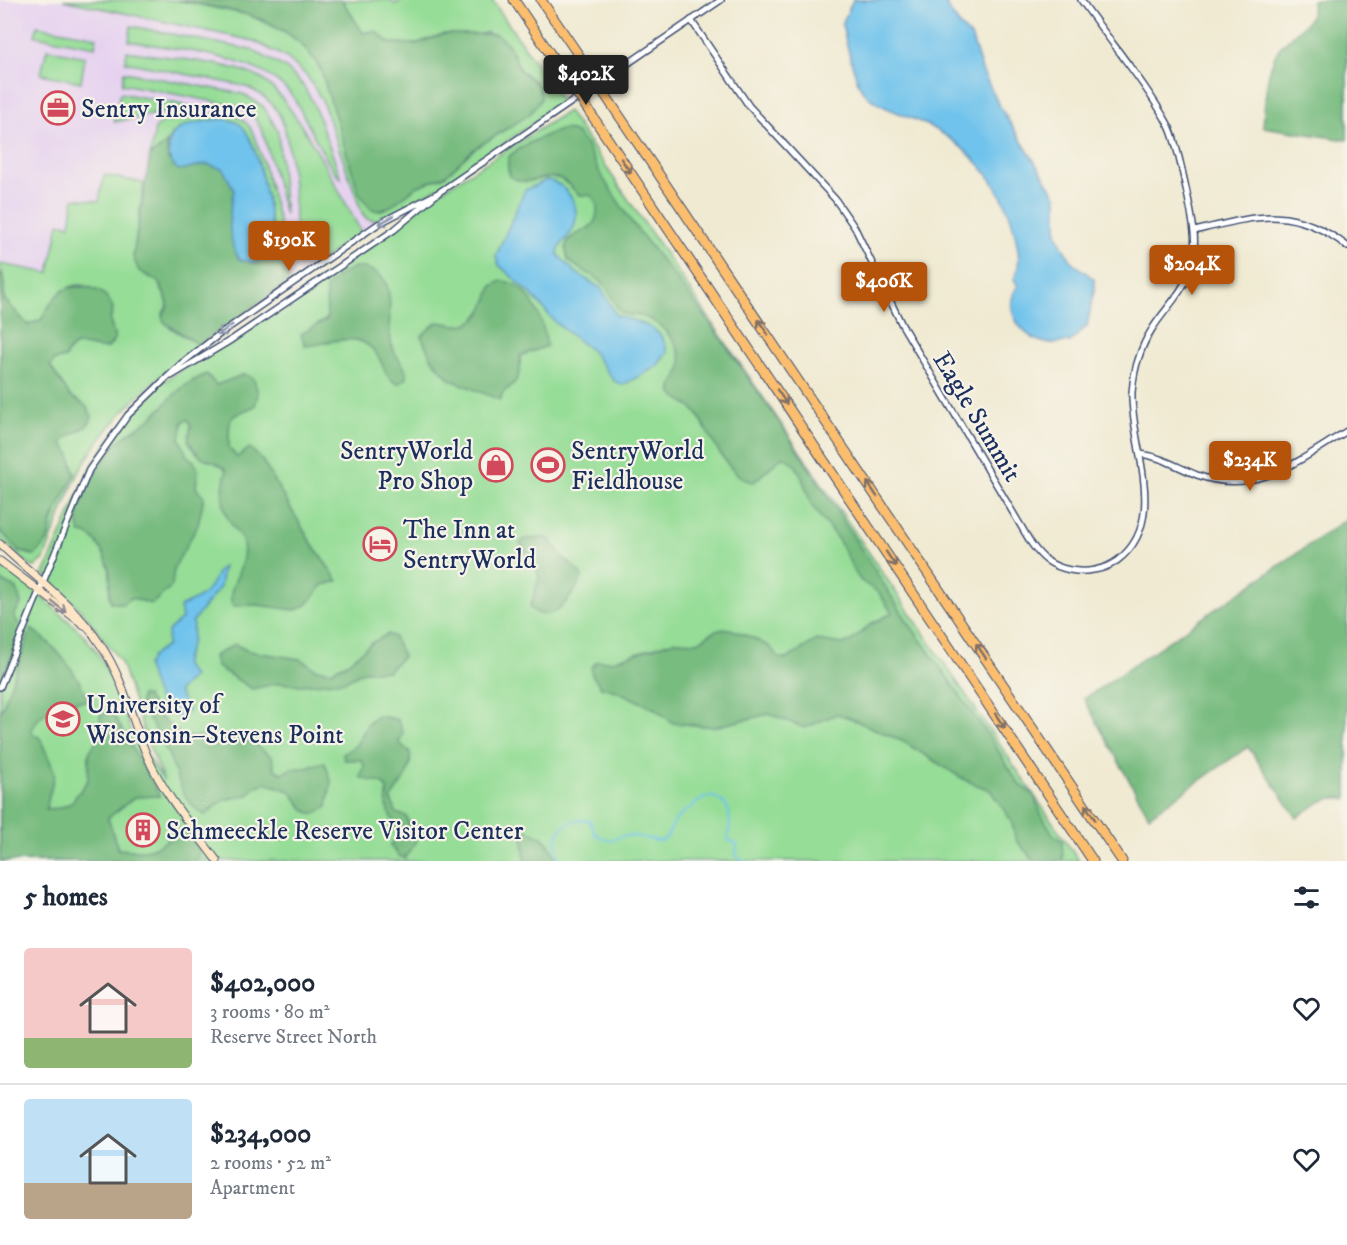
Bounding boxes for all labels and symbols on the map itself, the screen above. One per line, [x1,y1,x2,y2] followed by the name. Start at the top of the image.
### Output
[544,55,628,106] pin: $402K
[40,90,76,126] office icon: Sentry Insurance
[81,93,256,126] place label: Sentry Insurance
[620,157,632,174] one-way arrow
[378,214,395,226] one-way arrow
[247,221,331,272] pin: $190K
[1150,245,1234,296] pin: $204K
[842,262,926,313] pin: $406K
[757,320,769,336] one-way arrow
[218,324,234,336] one-way arrow
[925,346,1029,488] street label: Eagle Summit
[776,389,788,405] one-way arrow
[340,435,473,498] place label: SentryWorld Pro Shop
[571,435,704,498] place label: SentryWorld Fieldhouse
[1208,441,1292,492] pin: $234K
[478,447,514,483] shop icon: SentryWorld Pro Shop
[530,447,566,483] sports icon: SentryWorld Fieldhouse
[866,481,878,498] one-way arrow
[403,514,536,577] place label: The Inn at SentryWorld
[362,526,398,562] hotel icon: The Inn at SentryWorld
[885,550,897,567] one-way arrow
[51,601,67,614] one-way arrow
[975,643,987,659] one-way arrow
[85,689,344,752] place label: University of Wisconsin–Stevens Point
[45,701,81,737] school or university icon: University of Wisconsin–Stevens Point
[994,712,1006,729] one-way arrow
[1084,805,1096,821] one-way arrow
[125,812,161,848] building icon: Schmeeckle Reserve Visitor Center
[166,815,524,848] place label: Schmeeckle Reserve Visitor Center

